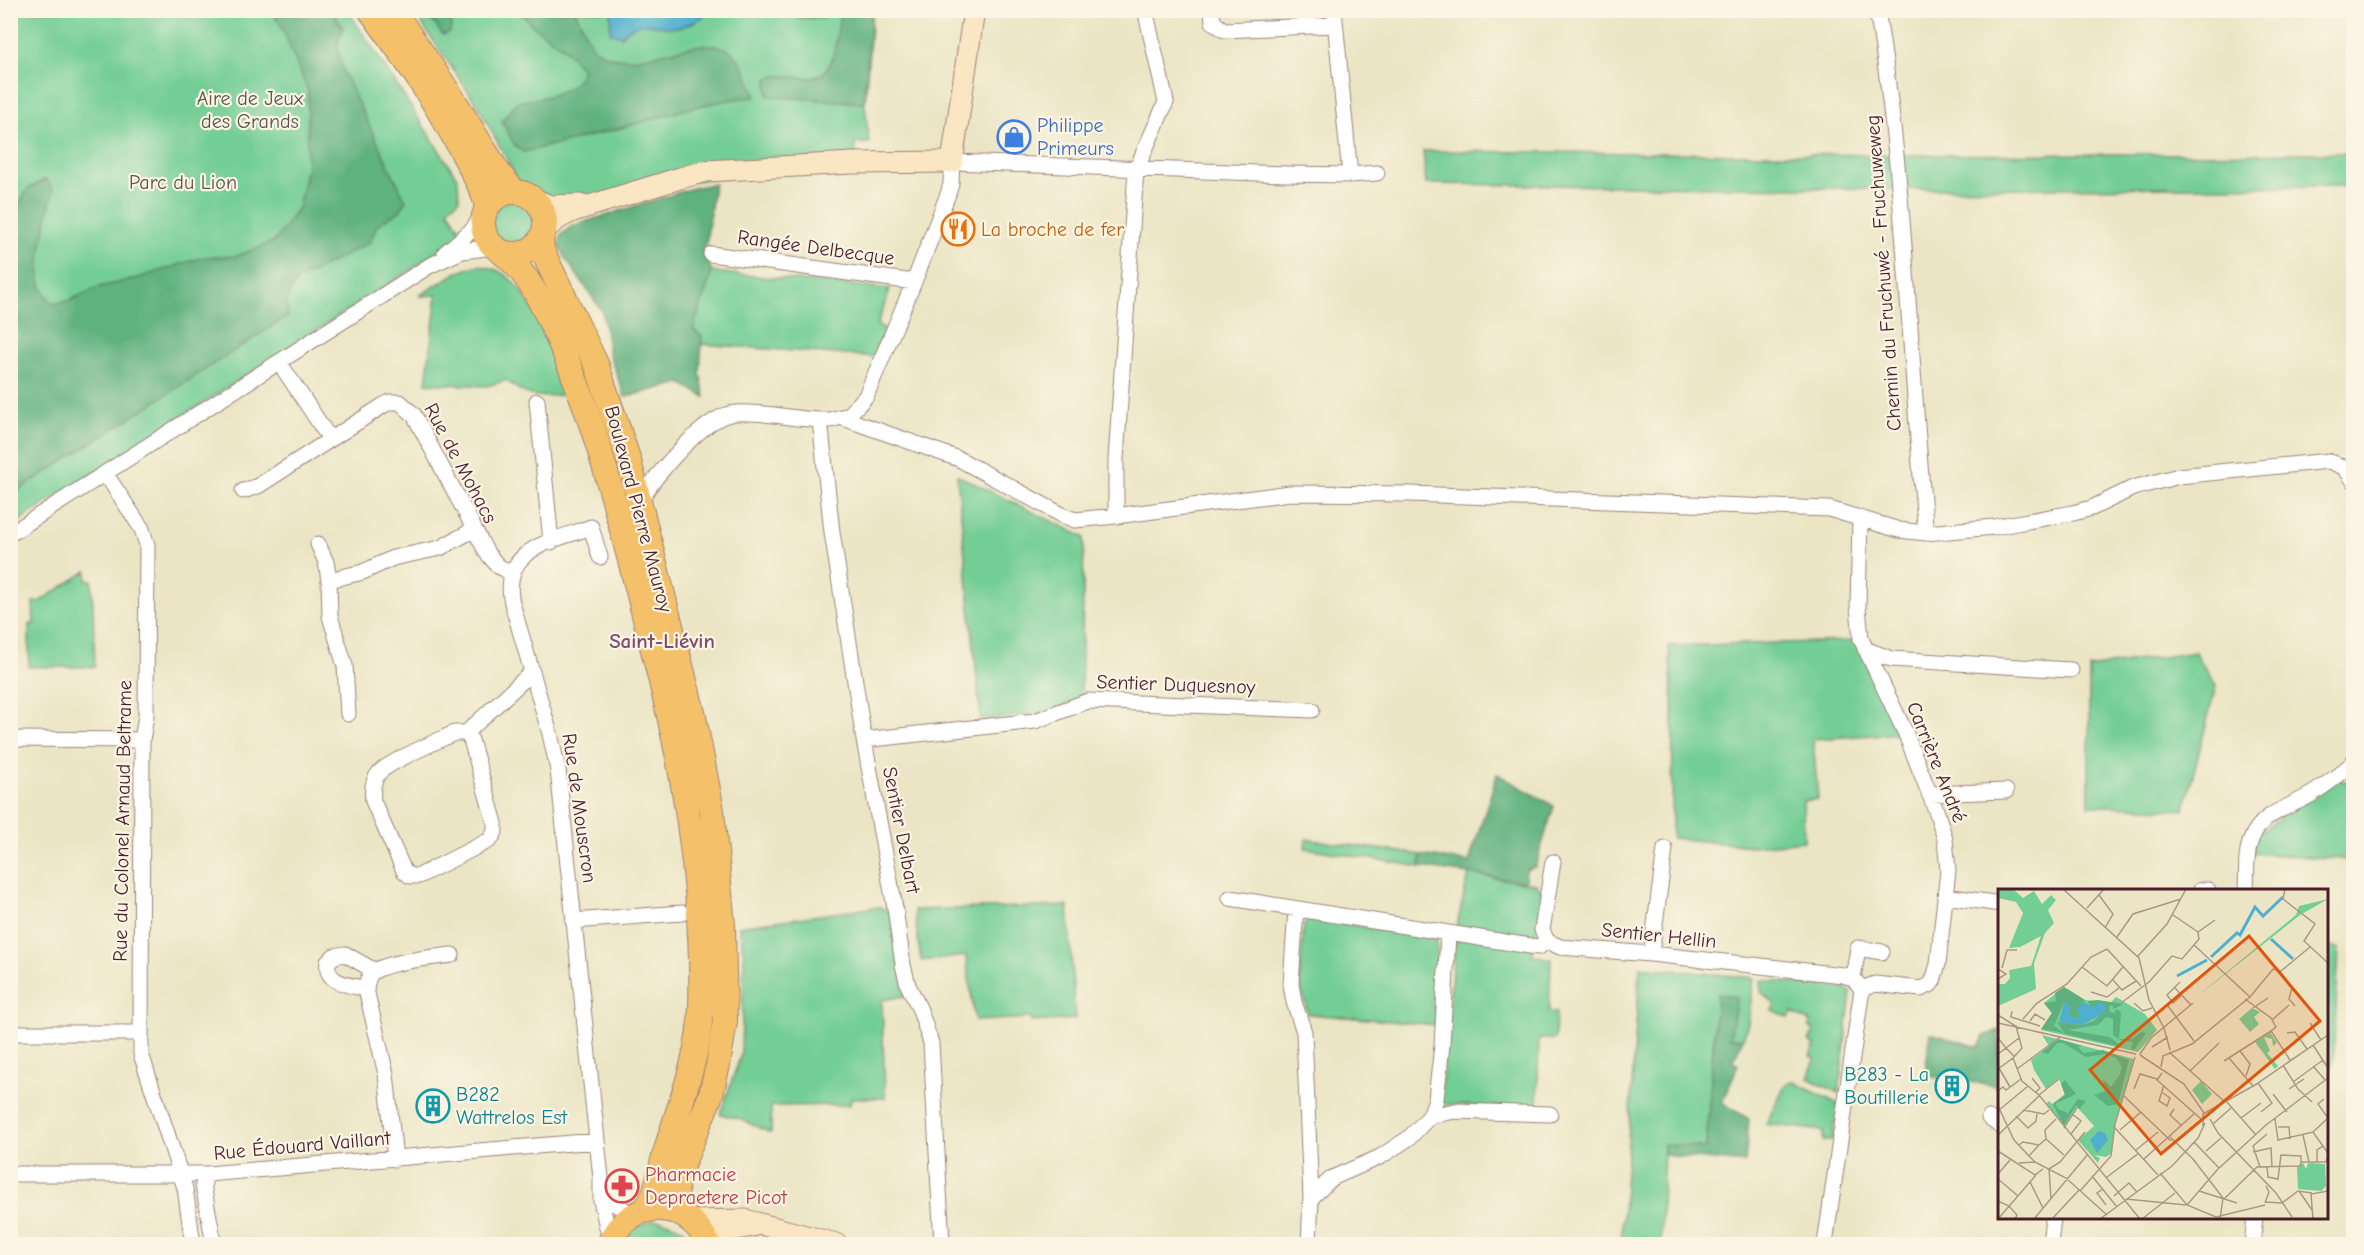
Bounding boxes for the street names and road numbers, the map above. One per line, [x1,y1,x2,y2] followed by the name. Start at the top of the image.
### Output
[1861,114,1906,432] street label: Chemin du Fruchuwé - Fruchuweweg
[736,225,896,270] street label: Rangée Delbecque
[419,399,502,527] street label: Rue de Mohacs
[600,403,677,615] street label: Boulevard Pierre Mauroy
[1096,670,1256,699] street label: Sentier Duquesnoy
[109,680,136,962] street label: Rue du Colonel Arnaud Beltrame
[1902,699,1971,826] street label: Carrière André
[558,732,601,884] street label: Rue de Mouscron
[878,765,925,897] street label: Sentier Delbart
[1600,918,1718,953] street label: Sentier Hellin
[213,1126,393,1165] street label: Rue Édouard Vaillant

